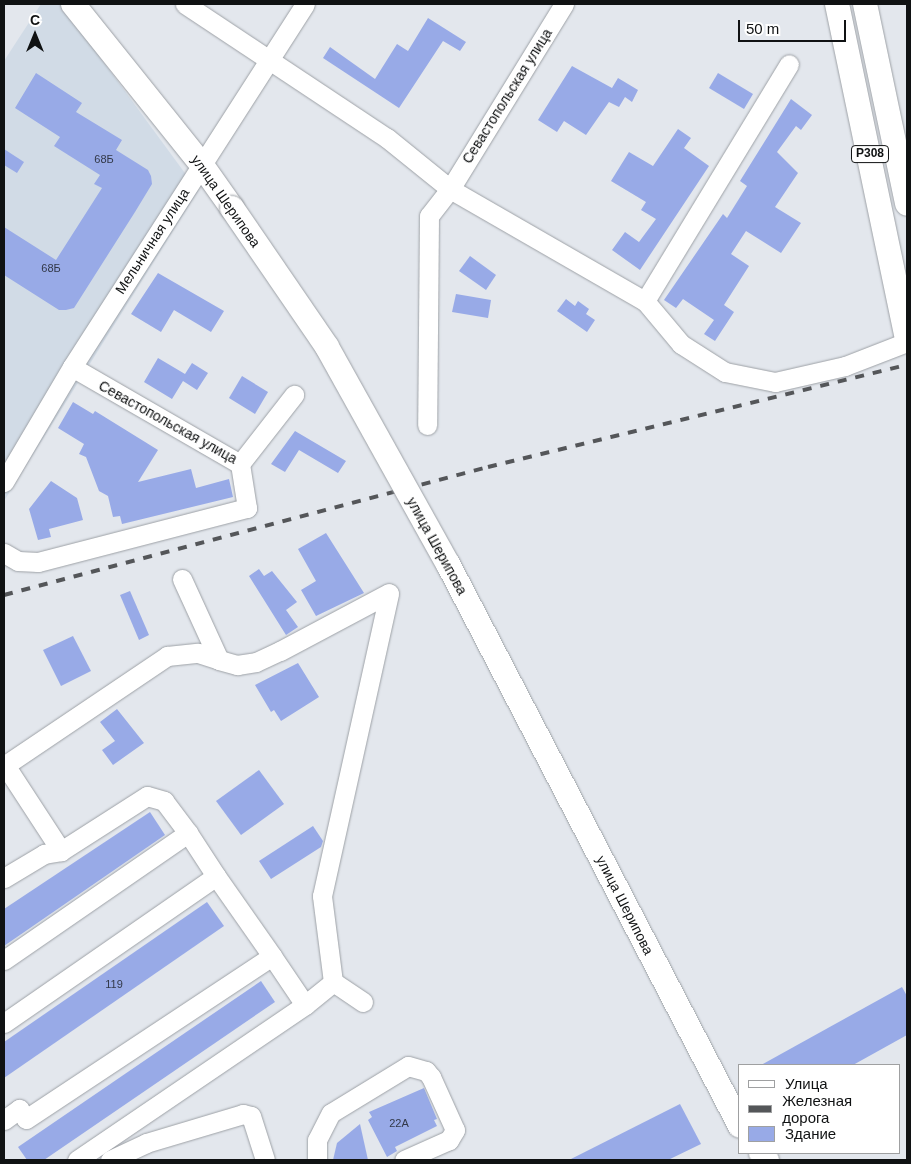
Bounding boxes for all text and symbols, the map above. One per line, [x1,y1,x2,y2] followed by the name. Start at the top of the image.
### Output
[10,10,60,60] north arrow
[741,10,848,42] scale bar
[30,12,40,28] text: С
[746,20,779,37] text: 50 m
[459,26,555,166] street label: Севастопольская улица
[850,144,890,164] road number: P308
[94,152,114,166] house number: 68Б
[188,152,264,250] street label: улица Шерипова
[111,185,193,297] street label: Мельничная улица
[41,261,61,275] house number: 68Б
[96,377,240,467] street label: Севастопольская улица
[403,494,471,598] street label: улица Шерипова
[593,853,657,957] street label: улица Шерипова
[105,977,123,991] house number: 119
[738,1064,901,1154] legend
[785,1075,828,1092] text: Улица
[782,1092,852,1126] text: Железная дорога
[389,1116,409,1130] house number: 22А
[785,1125,836,1142] text: Здание

